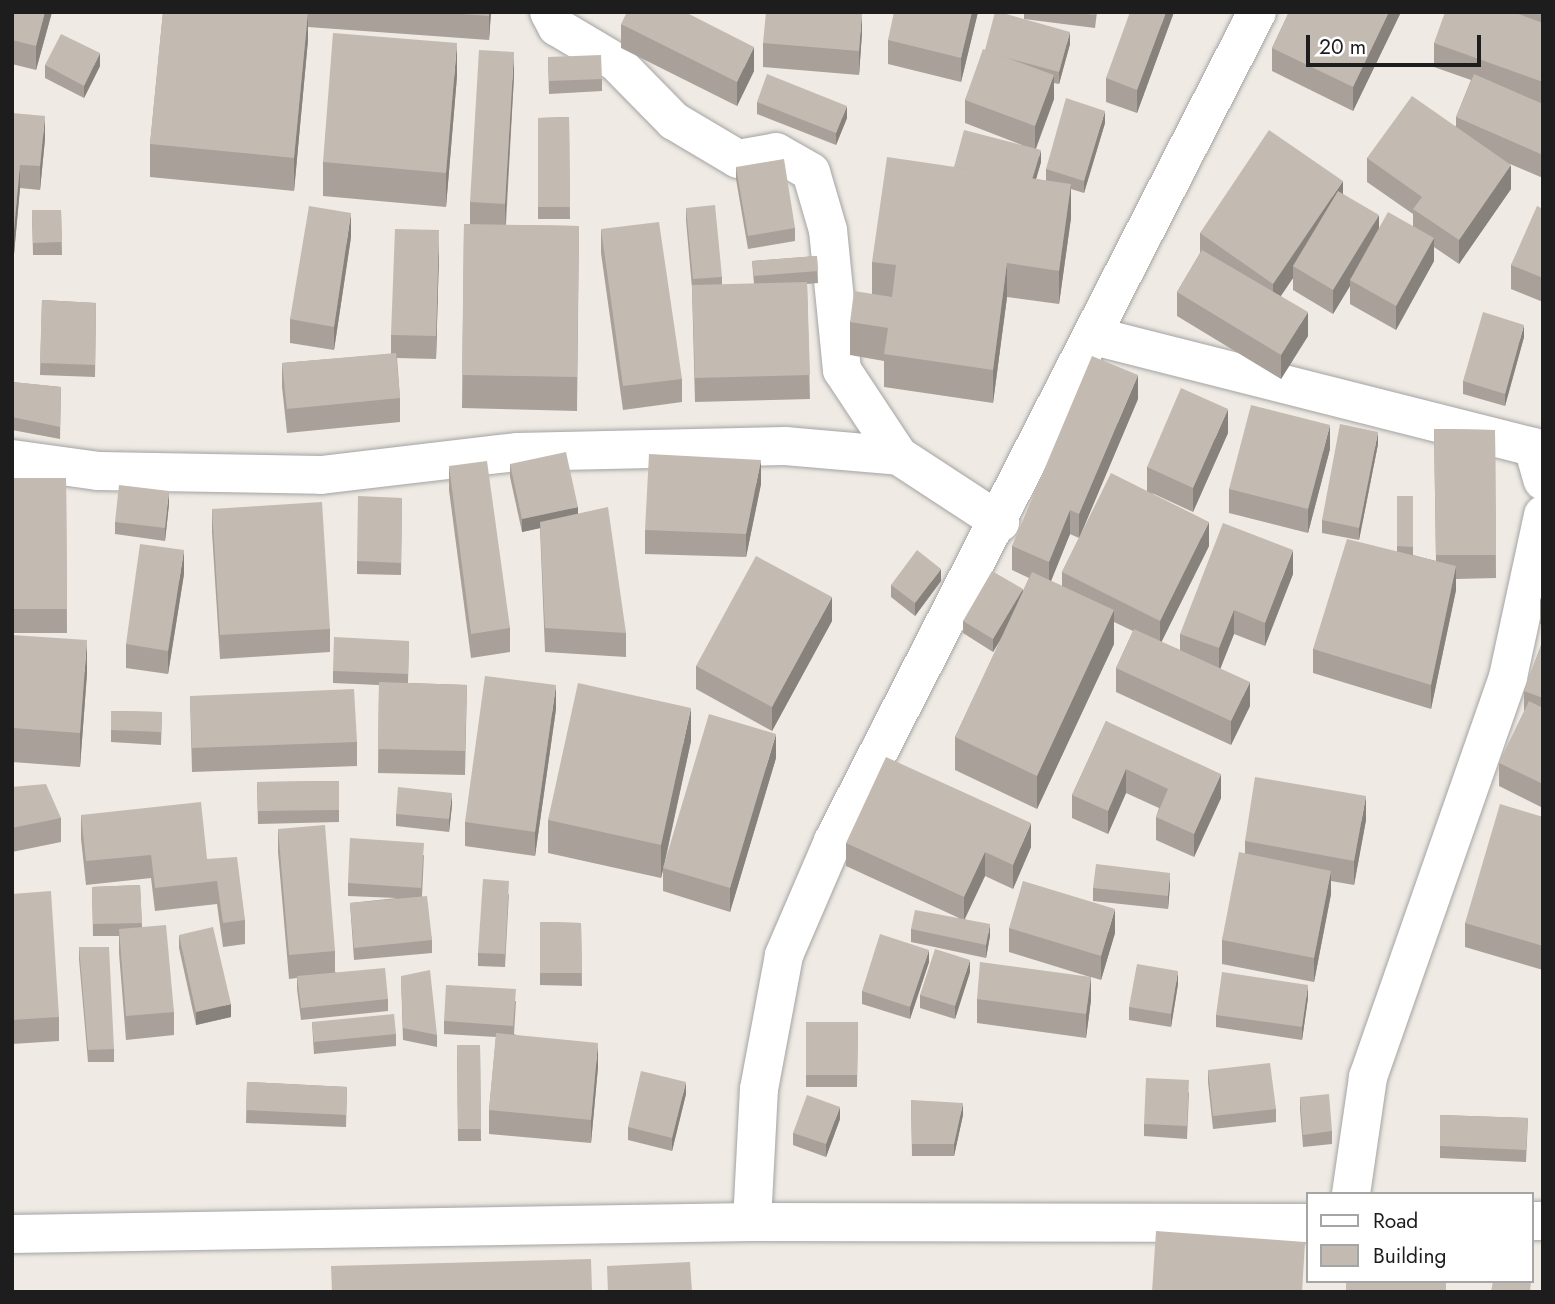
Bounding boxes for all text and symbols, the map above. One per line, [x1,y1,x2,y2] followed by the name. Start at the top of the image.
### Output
[1310,21,1485,65] scale bar
[1319,32,1366,62] text: 20 m
[1306,1192,1534,1283] legend
[1373,1206,1418,1236] text: Road
[1373,1241,1446,1271] text: Building

